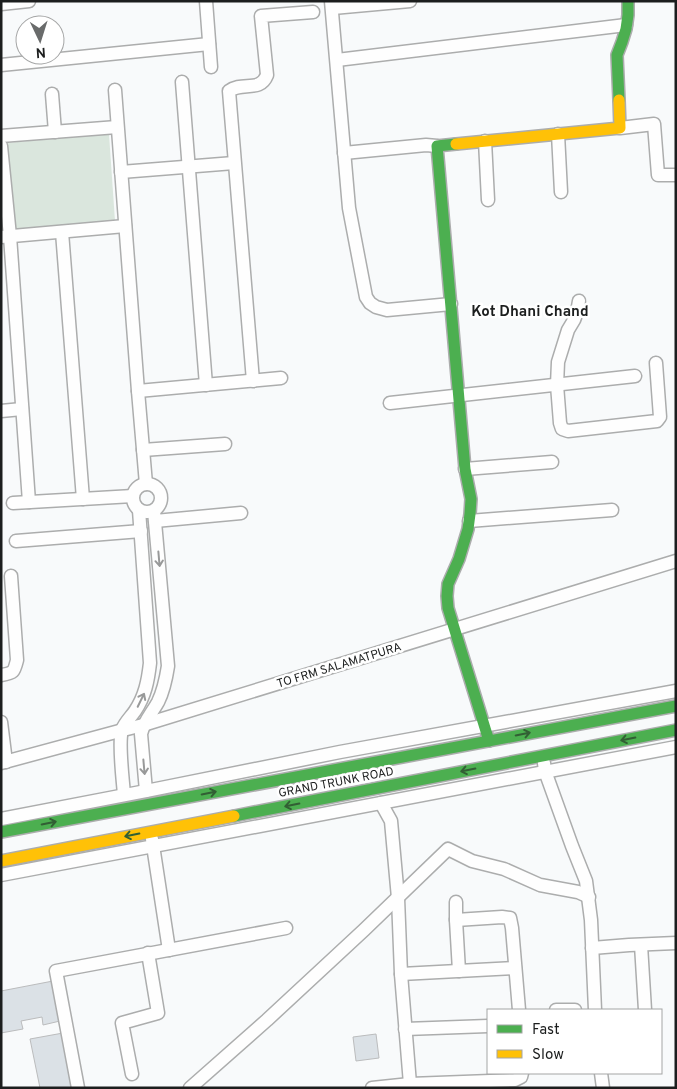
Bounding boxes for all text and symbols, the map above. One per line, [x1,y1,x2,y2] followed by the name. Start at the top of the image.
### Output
[15,15,65,65] north arrow
[35,43,46,60] text: N
[471,303,589,322] district label: Kot Dhani Chand
[154,551,164,567] one-way arrow
[275,639,404,693] street label: TO FRM SALAMATPURA
[136,692,146,707] one-way arrow
[515,729,531,739] one-way arrow
[620,735,636,744] one-way arrow
[139,759,148,775] one-way arrow
[277,764,395,802] street label: GRAND TRUNK ROAD
[461,766,477,775] one-way arrow
[200,788,216,797] one-way arrow
[284,800,300,810] one-way arrow
[41,818,57,828] one-way arrow
[125,831,141,841] one-way arrow
[487,1009,662,1074] legend
[532,1021,560,1040] text: Fast
[532,1046,564,1065] text: Slow

